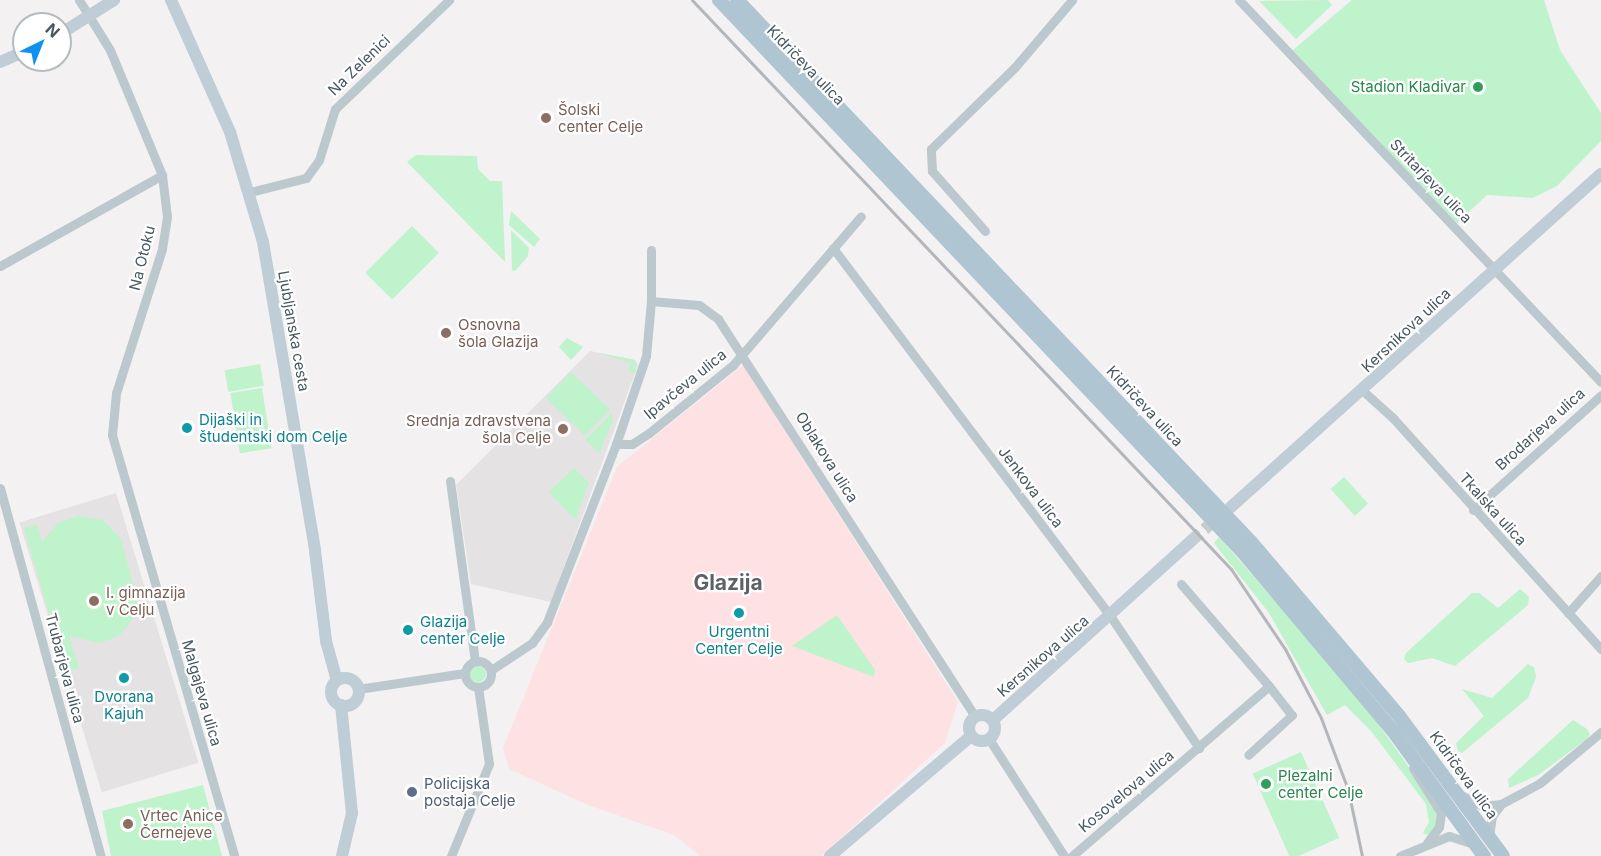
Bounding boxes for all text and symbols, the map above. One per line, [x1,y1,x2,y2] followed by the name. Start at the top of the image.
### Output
[12,12,72,72] north arrow
[42,19,64,42] text: N
[763,21,849,109] street label: Kidričeva ulica
[324,31,394,99] street label: Na Zelenici
[1351,78,1466,96] place label: Stadion Kladivar
[1471,80,1485,94] marker: Stadion Kladivar
[558,100,643,135] place label: Šolski center Celje
[539,111,553,125] marker: Šolski center Celje
[1386,135,1476,227] street label: Stritarjeva ulica
[125,224,159,292] street label: Na Otoku
[275,269,313,393] street label: Ljubljanska cesta
[1358,284,1454,376] street label: Kersnikova ulica
[458,315,538,350] place label: Osnovna šola Glazija
[439,326,453,340] marker: Osnovna šola Glazija
[640,345,730,423] street label: Ipavčeva ulica
[1103,362,1187,450] street label: Kidričeva ulica
[1492,384,1588,474] street label: Brodarjeva ulica
[792,408,862,506] street label: Oblakova ulica
[199,410,347,445] place label: Dijaški in študentski dom Celje
[406,411,551,446] place label: Srednja zdravstvena šola Celje
[180,421,194,435] marker: Dijaški in študentski dom Celje
[556,422,570,436] marker: Srednja zdravstvena šola Celje
[995,443,1067,531] street label: Jenkova ulica
[1456,469,1530,549] street label: Tkalska ulica
[693,570,763,596] district label: Glazija
[106,583,186,618] place label: I. gimnazija v Celju
[87,594,101,608] marker: I. gimnazija v Celju
[732,606,746,620] marker: Urgentni Center Celje
[42,611,88,725] street label: Trubarjeva ulica
[994,611,1092,701] street label: Kersnikova ulica
[420,612,505,647] place label: Glazija center Celje
[695,622,783,657] place label: Urgentni Center Celje
[401,623,415,637] marker: Glazija center Celje
[178,638,226,748] street label: Malgajeva ulica
[117,671,131,685] marker: Dvorana Kajuh
[94,687,154,722] place label: Dvorana Kajuh
[1426,728,1502,822] street label: Kidričeva ulica
[1075,746,1177,836] street label: Kosovelova ulica
[1278,766,1363,801] place label: Plezalni center Celje
[424,774,515,809] place label: Policijska postaja Celje
[1259,777,1273,791] marker: Plezalni center Celje
[405,785,419,799] marker: Policijska postaja Celje
[140,806,223,841] place label: Vrtec Anice Černejeve
[121,817,135,831] marker: Vrtec Anice Černejeve

